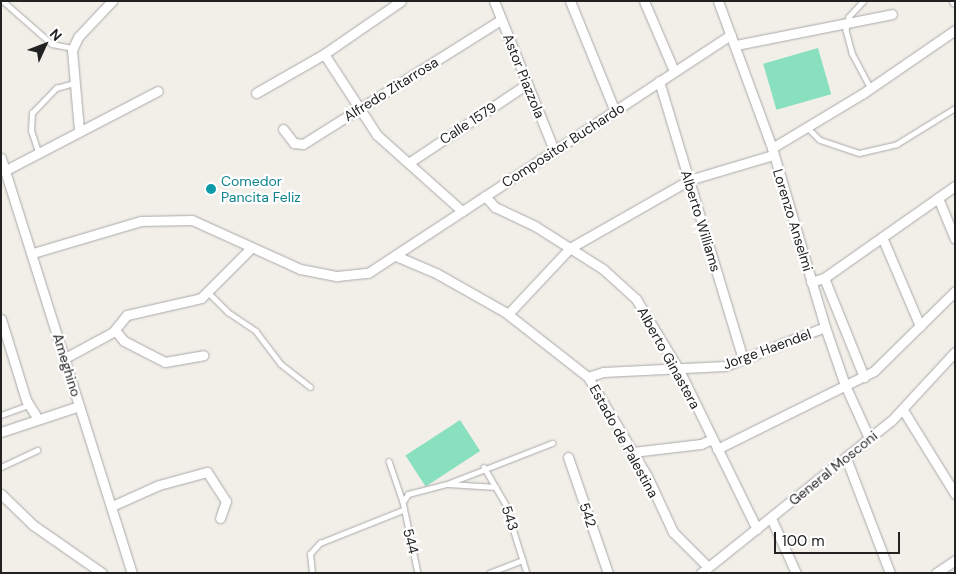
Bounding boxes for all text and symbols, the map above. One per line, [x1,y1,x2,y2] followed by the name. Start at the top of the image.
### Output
[20,20,70,70] north arrow
[46,25,66,45] text: N
[499,31,549,121] street label: Astor Piazzola
[341,53,441,125] street label: Alfredo Zitarrosa
[437,98,499,148] street label: Calle 1579
[499,99,627,191] street label: Compositor Buchardo
[769,167,817,273] street label: Lorenzo Anselmi
[678,168,724,274] street label: Alberto Williams
[221,173,301,206] place label: Comedor Pancita Feliz
[205,183,217,195] marker: Comedor Pancita Feliz
[634,304,704,412] street label: Alberto Ginastera
[721,325,813,373] street label: Jorge Haendel
[49,331,85,399] street label: Ameghino
[586,382,662,500] street label: Estado de Palestina
[785,427,881,509] street label: General Mosconi
[576,500,600,530] street label: 542
[498,503,522,533] street label: 543
[776,522,902,554] scale bar
[400,526,422,556] street label: 544
[782,531,825,551] text: 100 m

